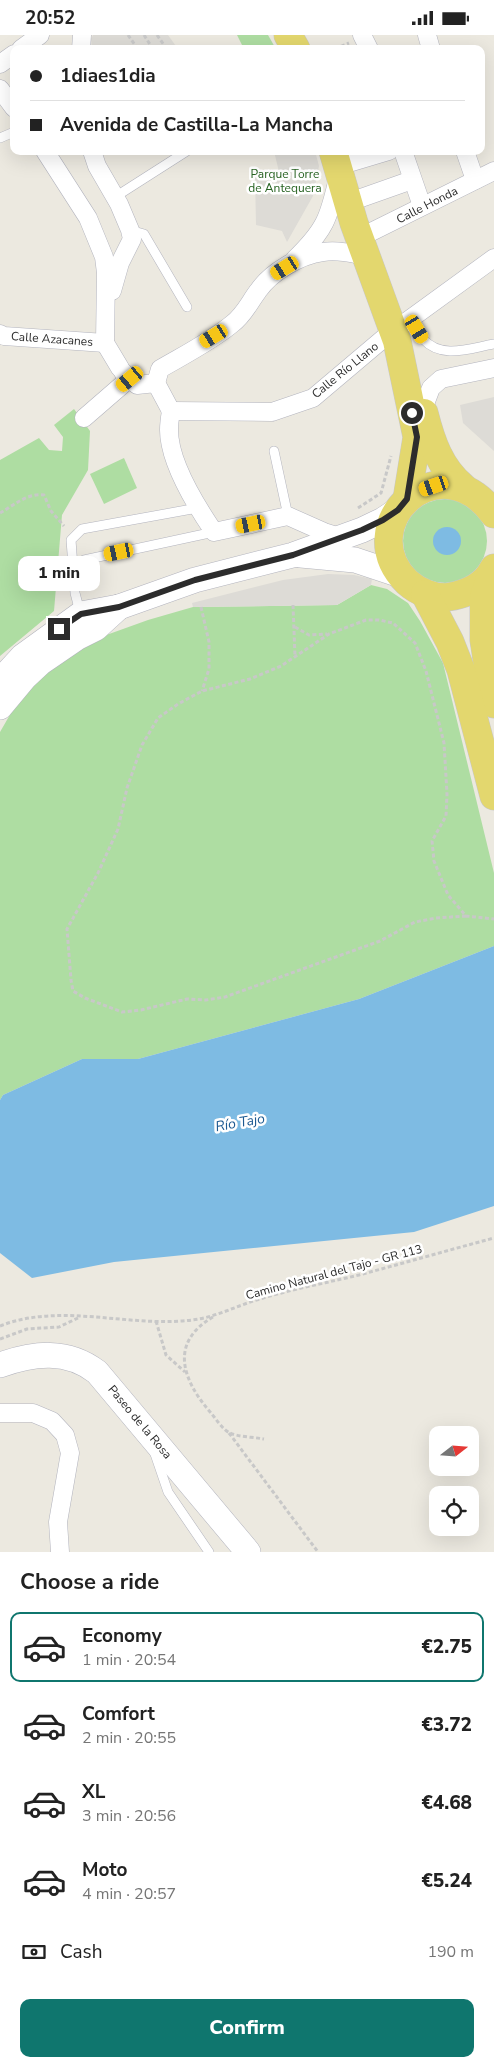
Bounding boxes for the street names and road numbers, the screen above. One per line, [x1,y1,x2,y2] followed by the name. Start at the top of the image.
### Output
[394,183,460,227] street label: Calle Honda
[10,328,94,350] street label: Calle Azacanes
[308,338,382,402] street label: Calle Río Llano
[244,1241,424,1303] street label: Camino Natural del Tajo - GR 113
[104,1382,176,1462] street label: Paseo de la Rosa

